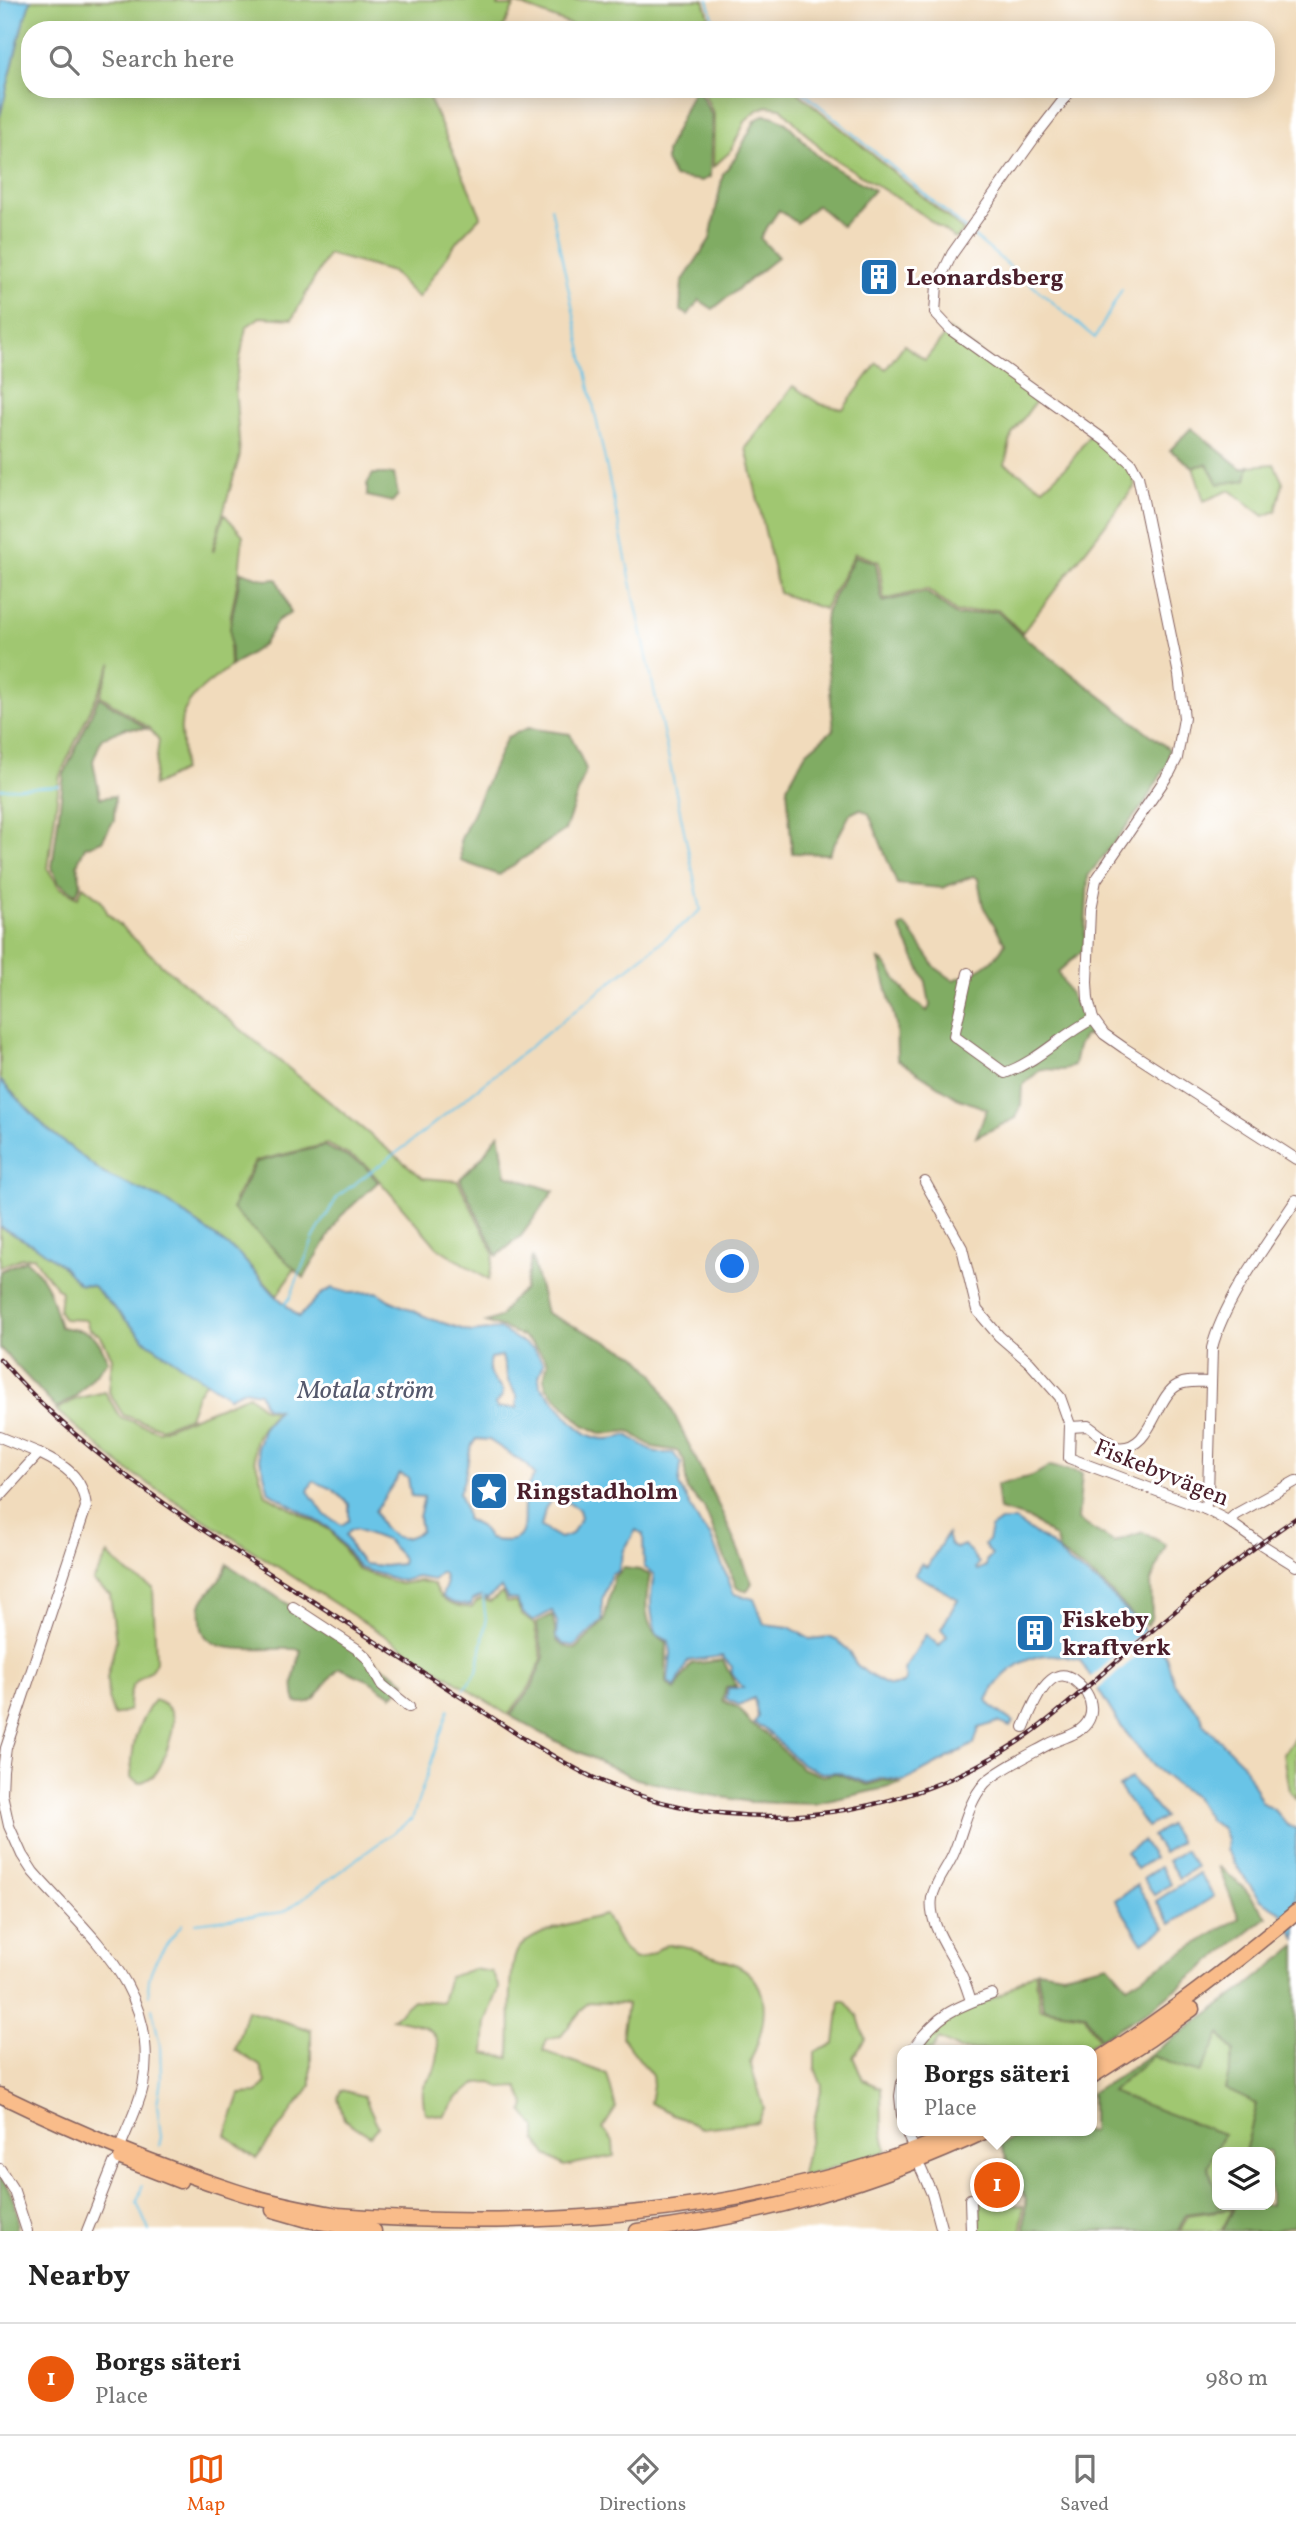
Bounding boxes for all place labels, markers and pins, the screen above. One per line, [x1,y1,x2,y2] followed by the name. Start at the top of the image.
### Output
[858,256,900,298] building icon: Leonardsberg
[906,262,1064,296] place label: Leonardsberg
[468,1470,510,1512] place icon: Ringstadholm
[516,1476,678,1510] place label: Ringstadholm
[1062,1604,1171,1666] place label: Fiskeby kraftverk
[1014,1612,1056,1654] building icon: Fiskeby kraftverk
[974,2159,1020,2211] pin: 1

